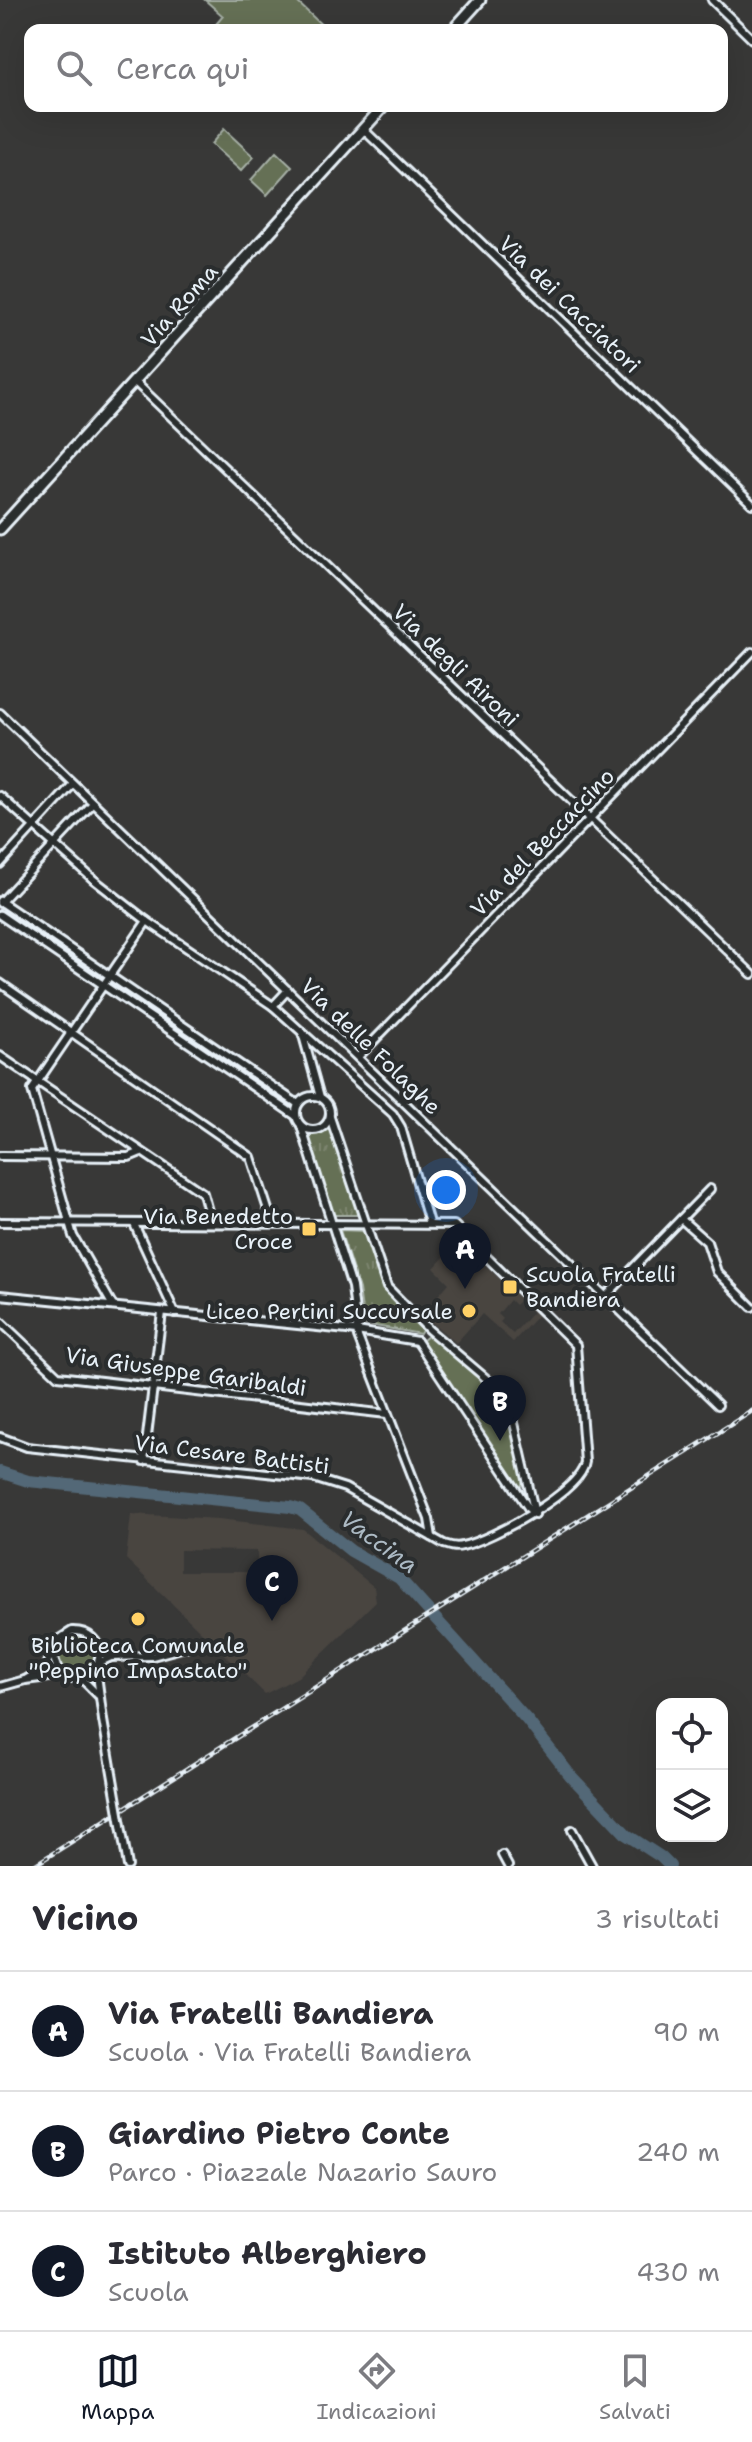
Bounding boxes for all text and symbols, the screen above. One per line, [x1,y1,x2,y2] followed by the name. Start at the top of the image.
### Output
[24,24,728,112] search box
[52,46,96,90] icon: search
[116,48,249,89] text: Cerca qui
[492,229,647,380] street label: Via dei Cacciatori
[134,257,225,353] street label: Via Roma
[386,598,525,733] street label: Via degli Aironi
[464,762,621,923] street label: Via del Beccaccino
[294,972,447,1121] street label: Via delle Folaghe
[426,1170,466,1210] your location
[143,1202,293,1256] place label: Via Benedetto Croce
[300,1220,318,1238] marker: Via Benedetto Croce
[439,1223,491,1289] pin: A
[526,1260,676,1314] place label: Scuola Fratelli Bandiera
[501,1278,519,1296] marker: Scuola Fratelli Bandiera
[206,1297,453,1326] place label: Liceo Pertini Succursale
[460,1302,478,1320] marker: Liceo Pertini Succursale
[64,1340,308,1403] street label: Via Giuseppe Garibaldi
[474,1375,526,1441] pin: B
[133,1428,331,1481] street label: Via Cesare Battisti
[334,1503,424,1581] water label: Vaccina
[246,1555,298,1621] pin: C
[129,1610,147,1628] marker: Biblioteca Comunale "Peppino Impastato"
[29,1631,247,1685] place label: Biblioteca Comunale "Peppino Impastato"
[656,1698,728,1842] map controls
[656,1698,728,1770] button: locate
[656,1770,728,1842] button: layers
[32,1895,139,1941] text: Vicino
[595,1901,720,1936] text: 3 risultati
[108,1993,434,2034] text: Via Fratelli Bandiera
[48,2014,68,2049] text: A
[653,2014,720,2049] text: 90 m
[108,2034,471,2069] text: Scuola · Via Fratelli Bandiera
[108,2113,450,2154] text: Giardino Pietro Conte
[50,2134,66,2169] text: B
[636,2134,720,2169] text: 240 m
[108,2154,497,2189] text: Parco · Piazzale Nazario Sauro
[108,2233,427,2274] text: Istituto Alberghiero
[50,2254,66,2289] text: C
[636,2254,720,2289] text: 430 m
[108,2274,189,2309] text: Scuola
[81,2349,154,2426] tab: Mappa
[317,2349,437,2426] tab: Indicazioni
[599,2349,671,2426] tab: Salvati

